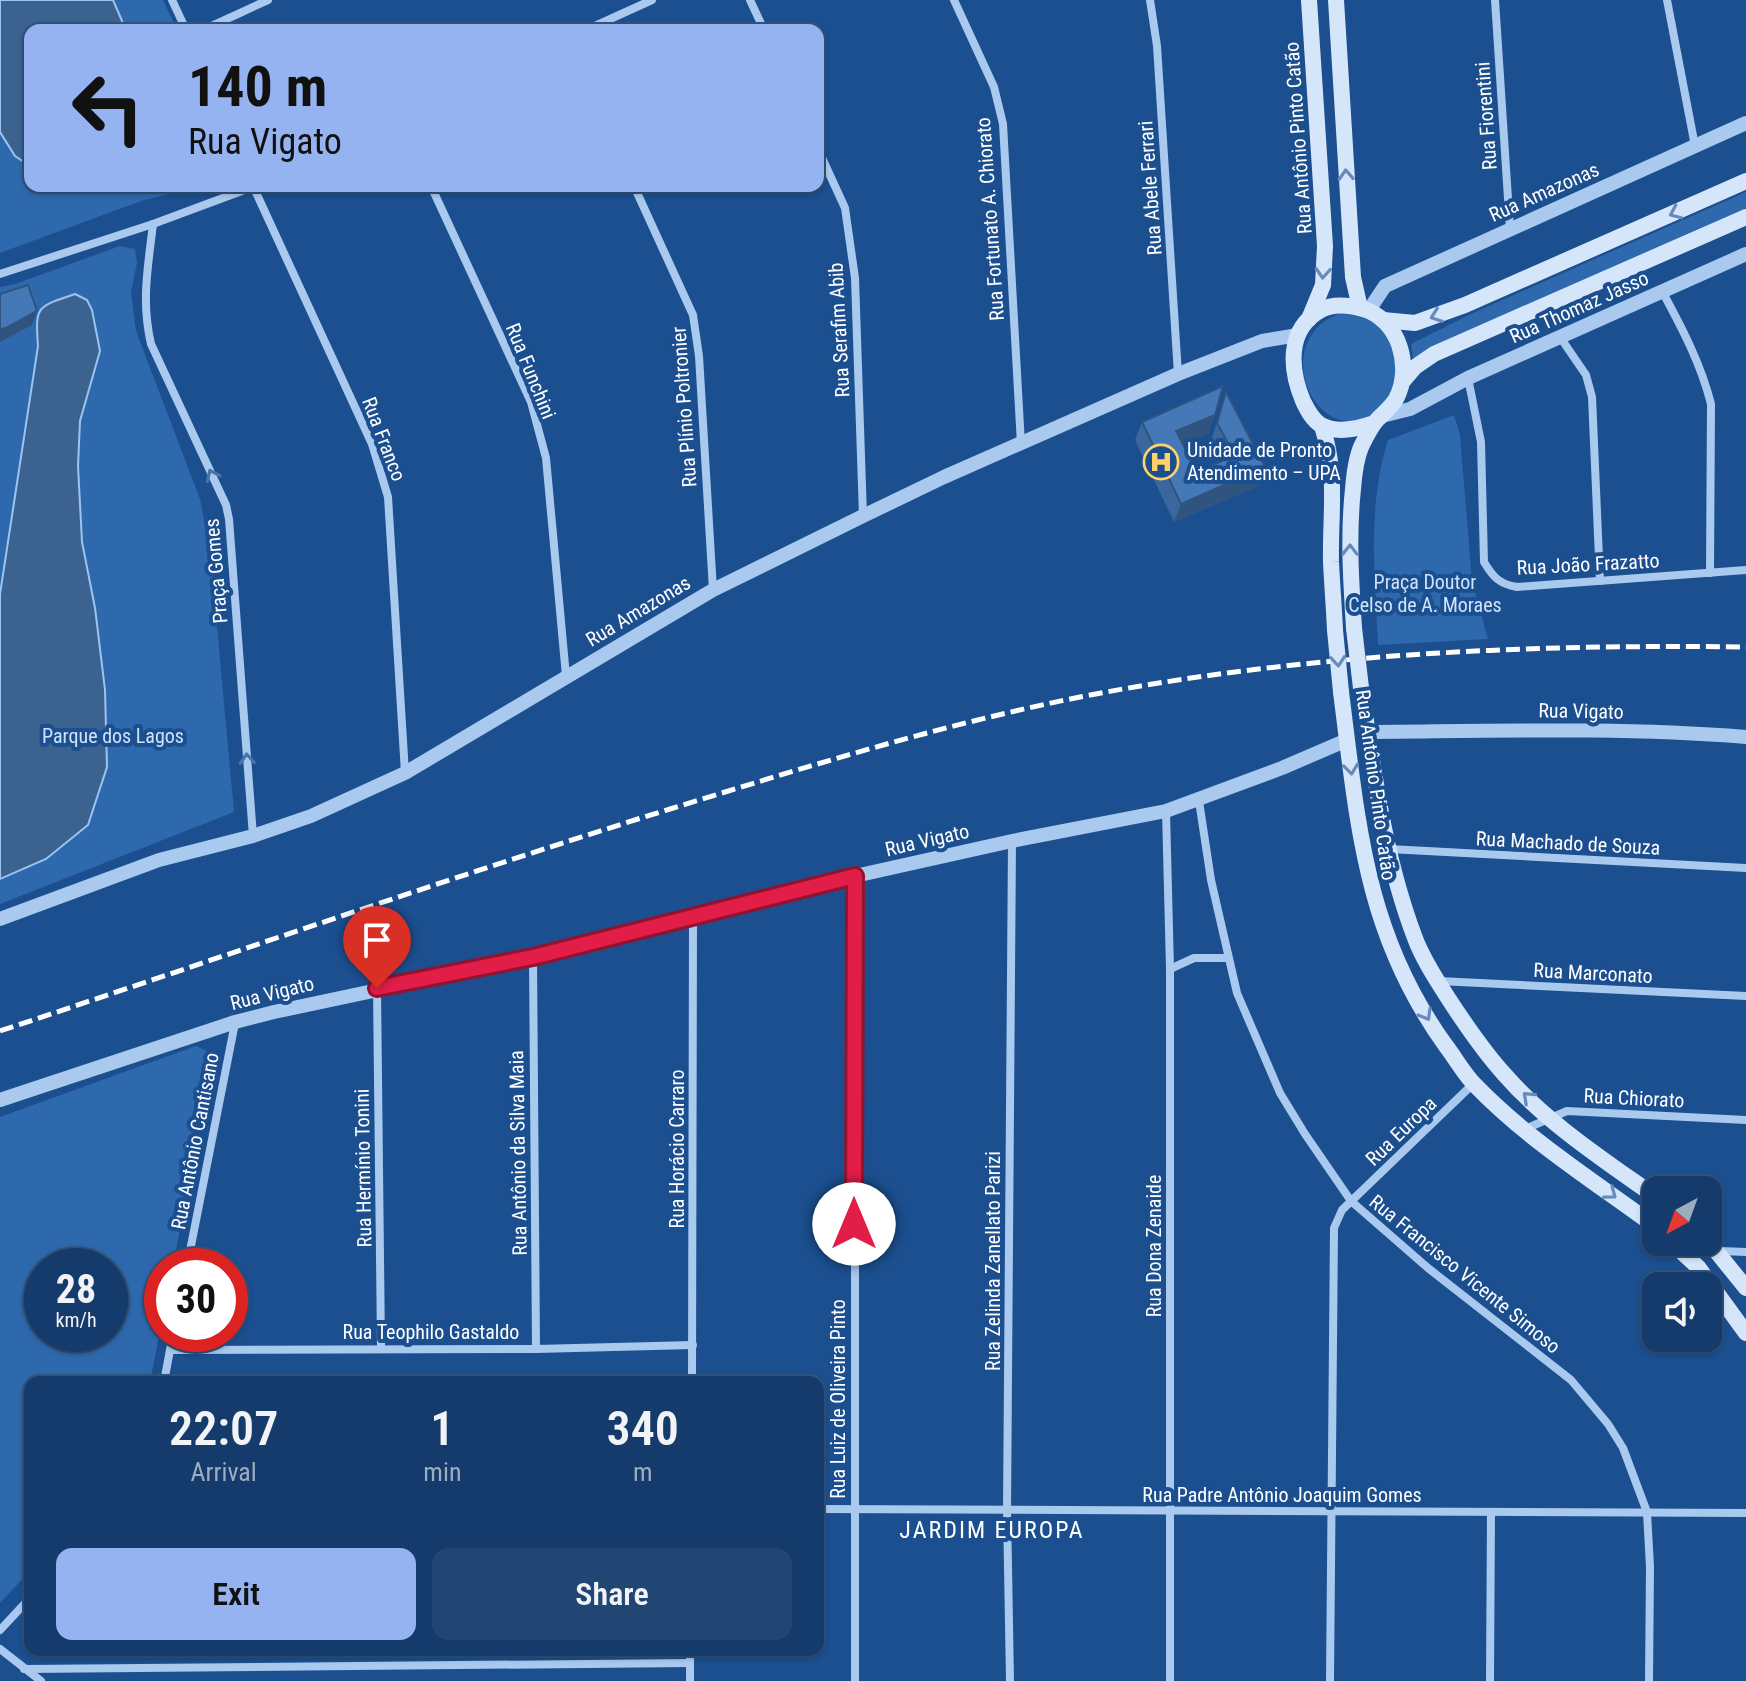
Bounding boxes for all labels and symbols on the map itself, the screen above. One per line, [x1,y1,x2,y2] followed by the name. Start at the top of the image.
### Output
[1279,41,1317,235] street label: Rua Antônio Pinto Catão
[1470,61,1502,171] street label: Rua Fiorentini
[971,117,1009,321] street label: Rua Fortunato A. Chiorato
[1133,120,1167,256] street label: Rua Abele Ferrari
[1485,157,1603,227] street label: Rua Amazonas
[1338,168,1355,181] one-way arrow
[1668,203,1683,219] one-way arrow
[823,262,855,398] street label: Rua Serafim Abib
[1506,266,1652,348] street label: Rua Thomaz Jasso
[1315,267,1332,280] one-way arrow
[1430,306,1444,322] one-way arrow
[501,320,561,422] street label: Rua Funchini
[666,326,702,488] street label: Rua Plínio Poltronier
[357,394,411,484] street label: Rua Franco
[1187,438,1341,485] place label: Unidade de Pronto Atendimento – UPA
[1142,443,1180,481] hospital icon: Unidade de Pronto Atendimento – UPA
[205,469,221,483] one-way arrow
[199,518,233,624] street label: Praça Gomes
[1341,543,1358,556] one-way arrow
[1516,548,1660,580] street label: Rua João Frazatto
[581,570,695,652] street label: Rua Amazonas
[1348,570,1502,617] park label: Praça Doutor Celso de A. Moraes
[1330,655,1347,668] one-way arrow
[1351,688,1401,882] street label: Rua Antônio Pinto Catão
[1538,698,1624,724] street label: Rua Vigato
[42,724,184,748] park label: Parque dos Lagos
[239,752,256,765] one-way arrow
[1342,762,1359,776] one-way arrow
[883,819,971,861] street label: Rua Vigato
[1475,826,1661,860] street label: Rua Machado de Souza
[343,906,411,988] pin
[1533,958,1653,988] street label: Rua Marconato
[228,971,316,1015] street label: Rua Vigato
[1416,1006,1432,1021] one-way arrow
[166,1050,224,1232] street label: Rua Antônio Cantisano
[504,1050,532,1256] street label: Rua Antônio da Silva Maia
[665,1070,689,1228] street label: Rua Horácio Carraro
[1583,1083,1685,1113] street label: Rua Chiorato
[350,1088,376,1248] street label: Rua Hermínio Tonini
[1361,1091,1441,1171] street label: Rua Europa
[1523,1093,1538,1107] one-way arrow
[981,1151,1005,1371] street label: Rua Zelinda Zanellato Parizi
[1142,1175,1166,1317] street label: Rua Dona Zenaide
[1642,1176,1722,1256] north arrow
[812,1182,896,1266] position arrow
[1602,1184,1617,1199] one-way arrow
[1365,1190,1565,1358] street label: Rua Francisco Vicente Simoso
[144,1248,248,1352] speed limit sign: 30
[826,1299,850,1499] street label: Rua Luiz de Oliveira Pinto
[343,1320,519,1344] street label: Rua Teophilo Gastaldo
[1142,1483,1422,1507] street label: Rua Padre Antônio Joaquim Gomes
[899,1516,1085,1544] district label: JARDIM EUROPA

